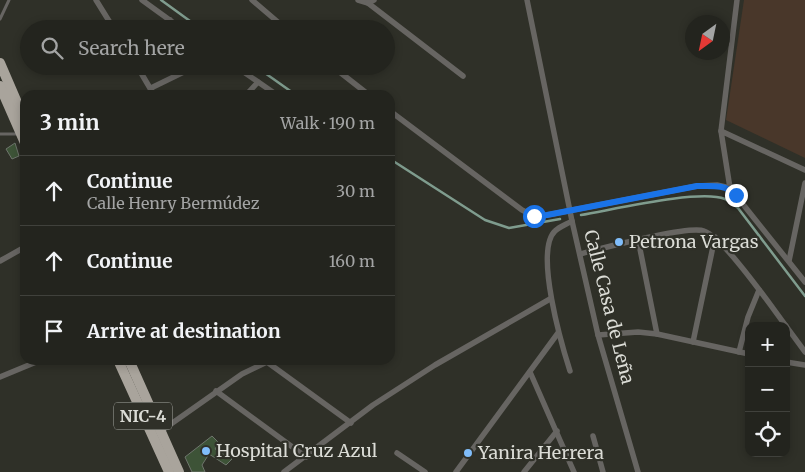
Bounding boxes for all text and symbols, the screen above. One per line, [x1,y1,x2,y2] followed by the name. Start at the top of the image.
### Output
[685,15,730,60] north arrow
[20,20,395,75] search box
[38,34,66,62] icon: search
[78,36,185,60] text: Search here
[40,109,99,136] text: 3 min
[280,113,375,133] text: Walk · 190 m
[87,169,173,193] text: Continue
[40,177,68,205] icon: ahead
[336,181,375,201] text: 30 m
[725,184,748,207] route end
[87,193,259,213] text: Calle Henry Bermúdez
[523,205,546,228] route start
[579,227,640,387] street label: Calle Casa de Leña
[629,230,759,253] place label: Petrona Vargas
[613,236,625,248] marker: Petrona Vargas
[40,247,68,275] icon: ahead
[87,249,173,273] text: Continue
[329,251,375,271] text: 160 m
[40,317,68,345] icon: arrive
[87,319,281,343] text: Arrive at destination
[745,322,790,457] map controls
[745,322,790,367] button: +
[745,367,790,412] button: −
[114,402,172,430] road number: NIC-4
[745,412,790,457] button: locate
[216,439,378,462] place label: Hospital Cruz Azul
[477,441,604,464] place label: Yanira Herrera
[200,445,212,457] marker: Hospital Cruz Azul
[462,447,474,459] marker: Yanira Herrera

